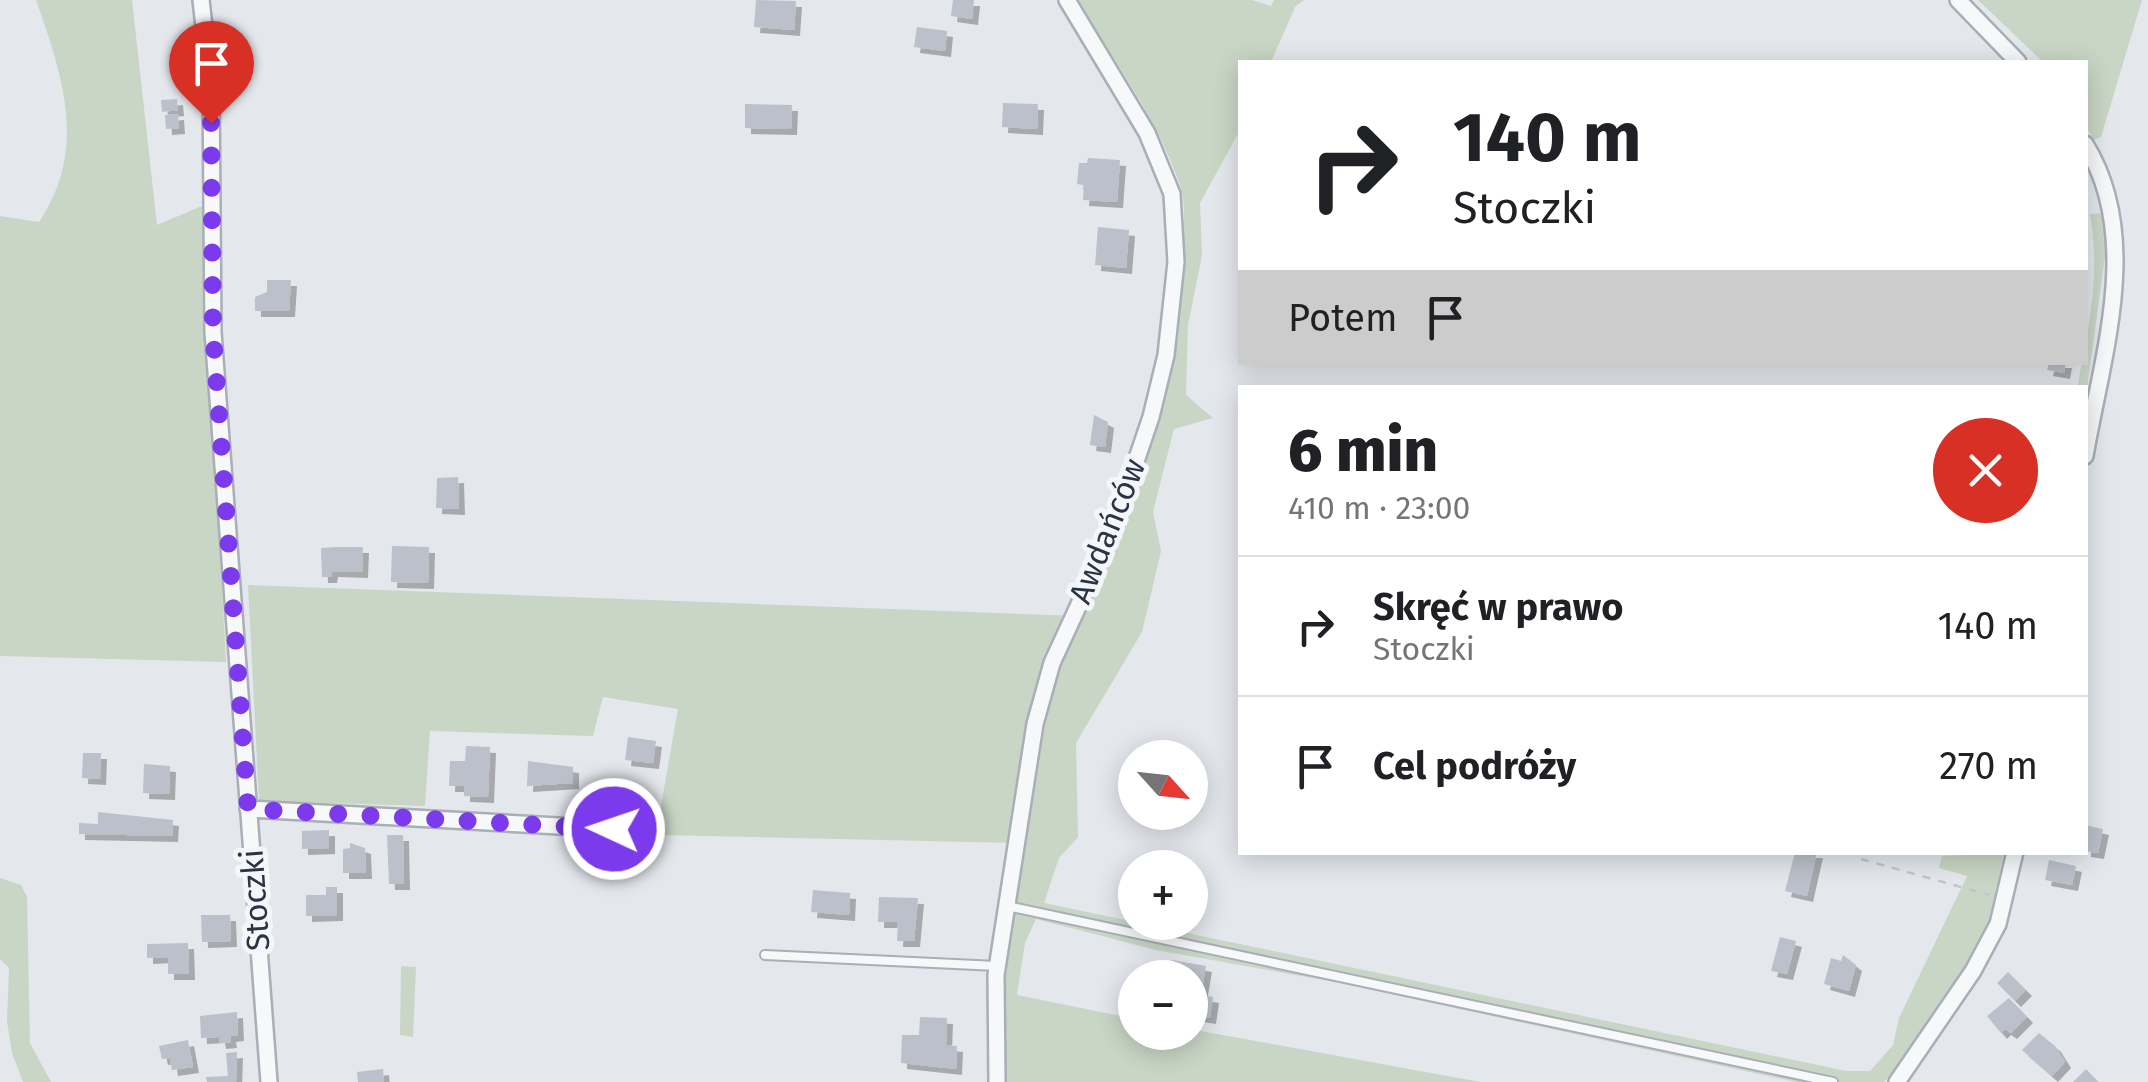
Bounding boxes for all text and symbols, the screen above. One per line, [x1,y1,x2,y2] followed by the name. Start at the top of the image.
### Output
[169,21,254,124] pin
[184,36,239,91] icon: arrive
[1453,96,1642,180] text: 140 m
[1288,100,1418,230] icon: right
[1453,181,1596,235] text: Stoczki
[1418,290,1473,345] icon: arrive
[1288,295,1398,341] text: Potem
[1288,415,1438,487] text: 6 min
[1933,418,2038,523] button: close
[1061,453,1153,609] street label: Awdańców
[1288,489,1470,527] text: 410 m · 23:00
[1373,584,1623,630] text: Skręć w prawo
[1288,599,1343,654] icon: right
[1937,603,2038,649] text: 140 m
[1373,630,1475,668] text: Stoczki
[1288,739,1343,794] icon: arrive
[1118,740,1208,830] north arrow
[1118,740,1208,1050] map controls
[1373,743,1576,789] text: Cel podróży
[1939,743,2038,789] text: 270 m
[562,777,666,881] position arrow
[232,848,278,952] street label: Stoczki
[1118,850,1208,940] button: +
[1118,960,1208,1050] button: −

